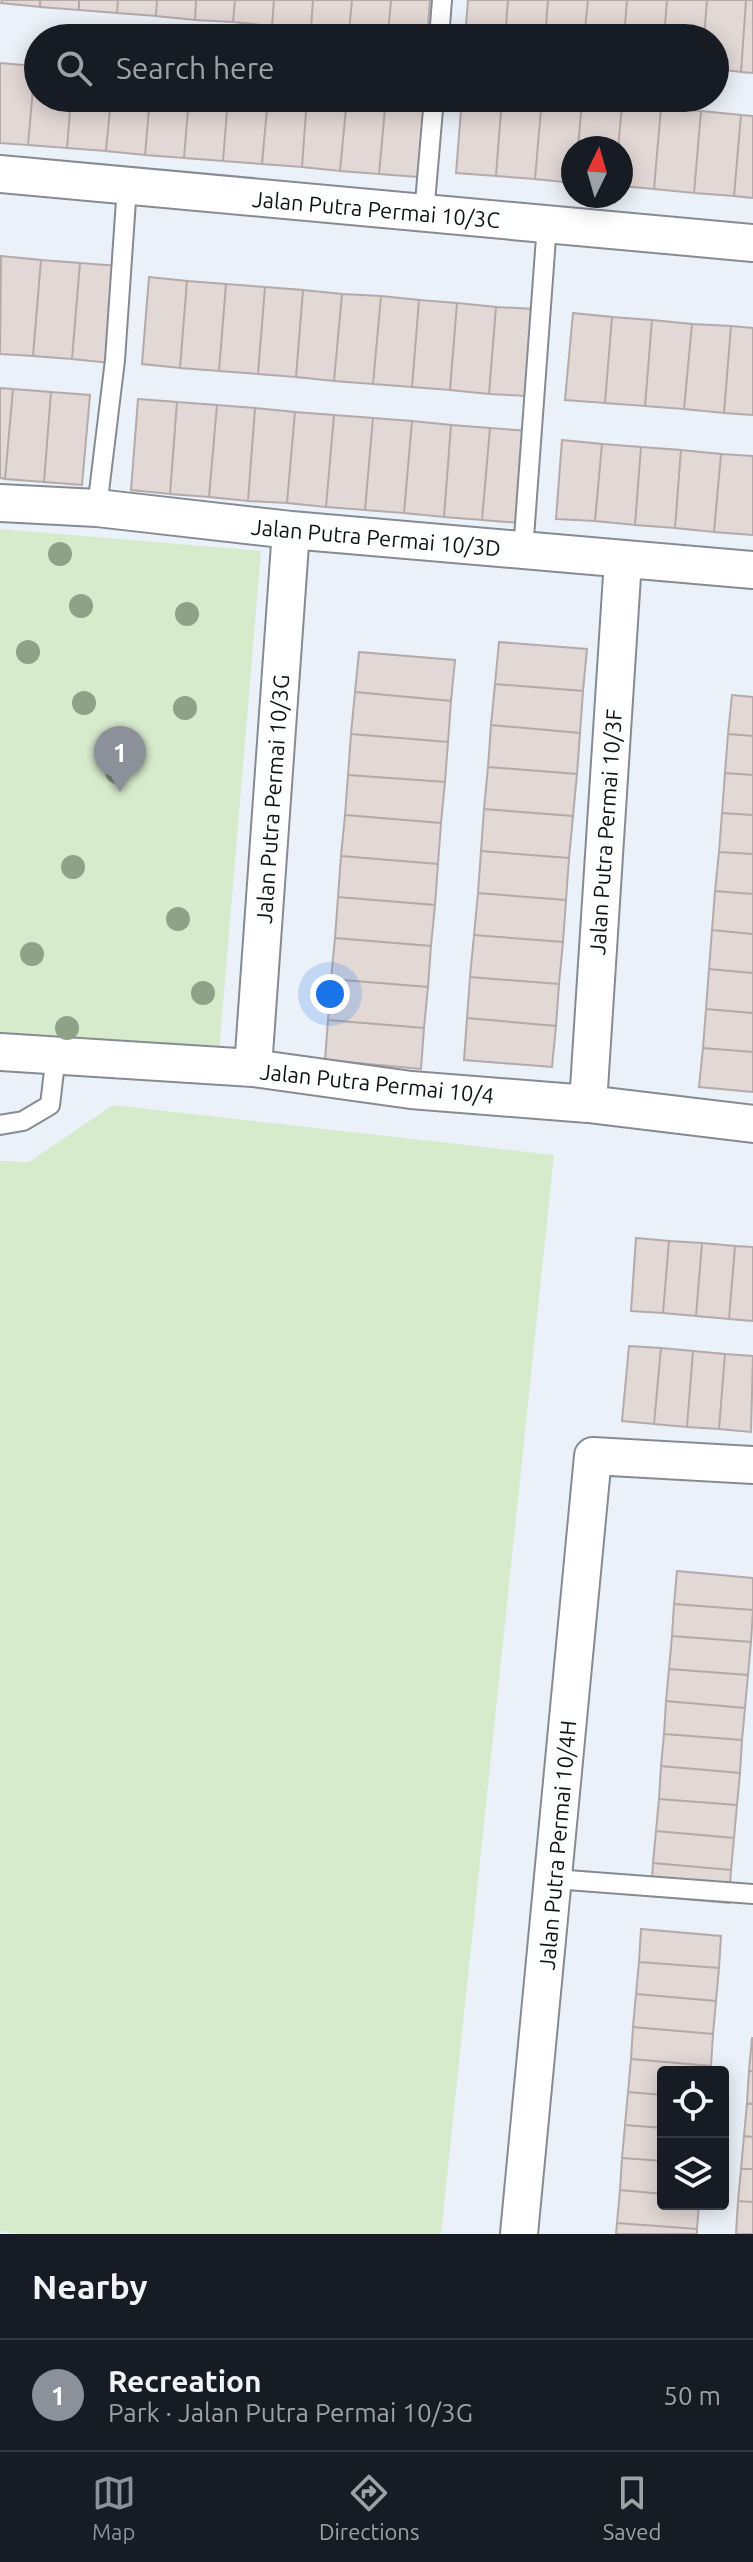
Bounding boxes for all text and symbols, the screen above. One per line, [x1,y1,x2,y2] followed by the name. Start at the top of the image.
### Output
[24,24,729,112] search box
[52,46,96,90] icon: search
[116,51,275,85] text: Search here
[561,136,633,208] north arrow
[251,186,501,232] street label: Jalan Putra Permai 10/3C
[250,514,502,560] street label: Jalan Putra Permai 10/3D
[251,674,293,924] street label: Jalan Putra Permai 10/3G
[584,708,626,956] street label: Jalan Putra Permai 10/3F
[94,726,146,792] pin: 1
[310,974,350,1014] your location
[259,1058,495,1108] street label: Jalan Putra Permai 10/4
[534,1719,580,1971] street label: Jalan Putra Permai 10/4H
[657,2066,729,2210] map controls
[657,2066,729,2138] button: locate
[657,2138,729,2210] button: layers
[32,2267,147,2305] text: Nearby
[108,2364,262,2398] text: Recreation
[51,2381,65,2410] text: 1
[663,2381,721,2410] text: 50 m
[108,2398,473,2427] text: Park · Jalan Putra Permai 10/3G
[92,2471,136,2544] tab: Map
[319,2471,419,2544] tab: Directions
[603,2471,661,2544] tab: Saved

